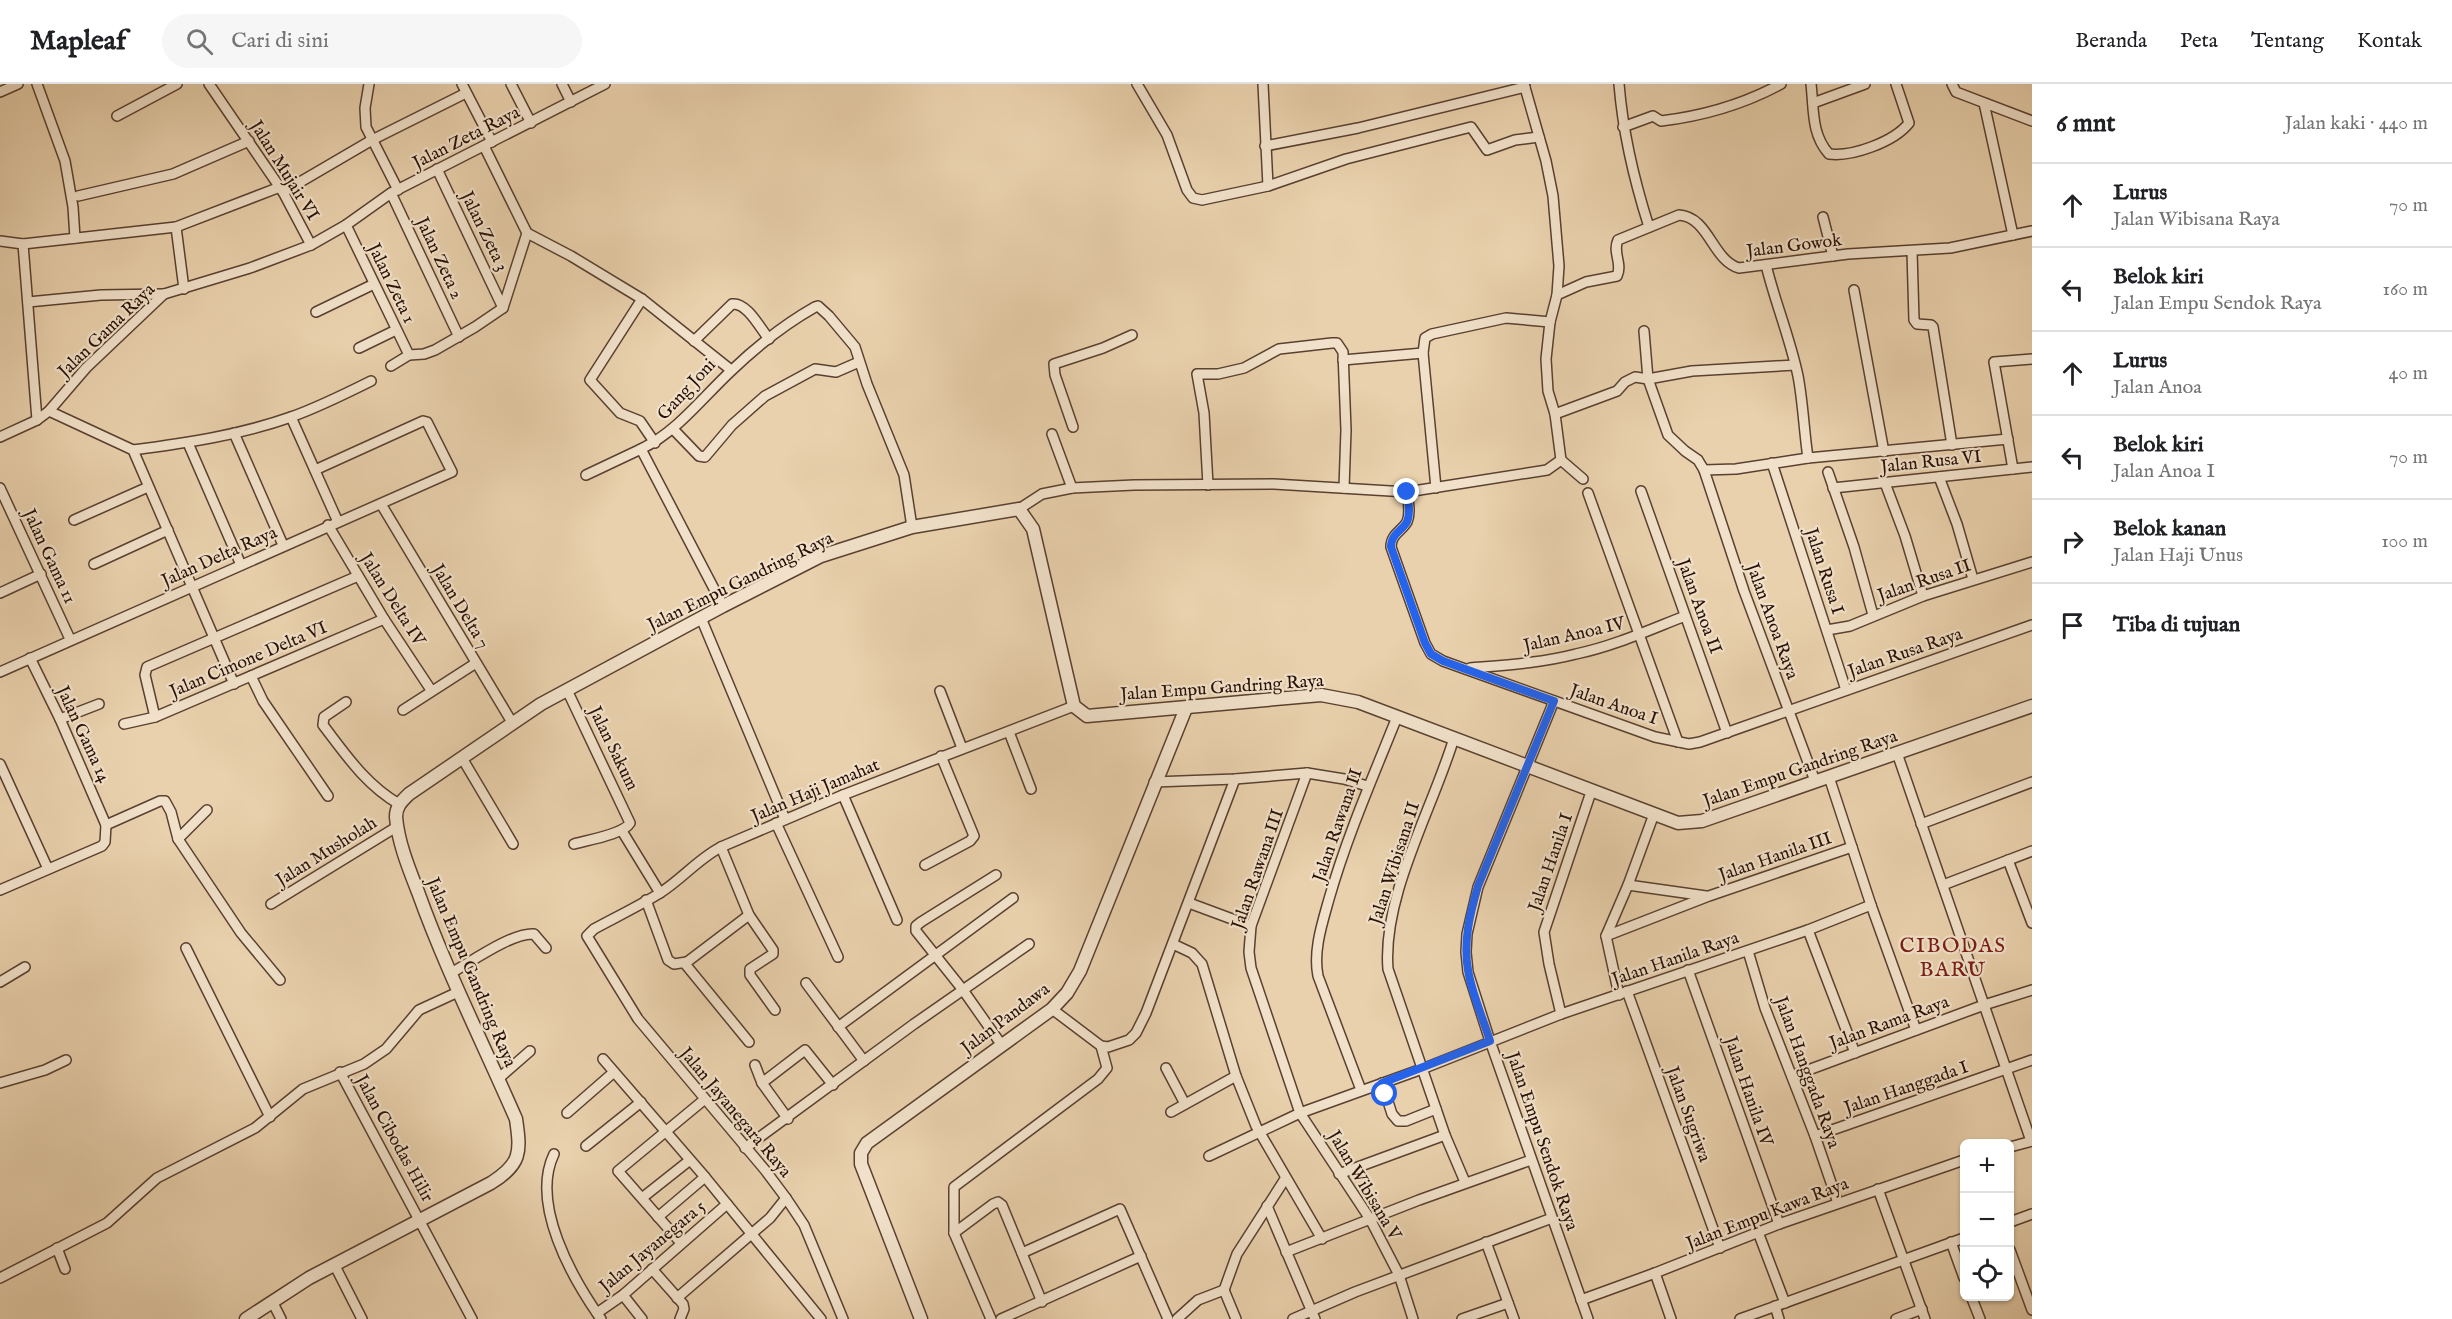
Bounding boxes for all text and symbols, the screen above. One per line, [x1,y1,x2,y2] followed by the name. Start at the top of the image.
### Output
[162,14,582,68] search box
[30,24,126,59] text: Mapleaf
[183,25,216,58] icon: search
[231,27,329,55] text: Cari di sini
[2075,28,2147,55] text: Beranda
[2180,28,2218,55] text: Peta
[2251,28,2324,55] text: Tentang
[2357,28,2422,55] text: Kontak
[407,101,524,176] street label: Jalan Zeta Raya
[2056,107,2115,140] text: 6 mnt
[2285,111,2428,136] text: Jalan kaki · 440 m
[243,115,324,225] street label: Jalan Mujair VI
[2113,179,2167,207] text: Lurus
[454,186,513,276] street label: Jalan Zeta 3
[2056,189,2089,222] icon: ahead
[2389,193,2428,218] text: 70 m
[2113,207,2280,232] text: Jalan Wibisana Raya
[409,212,468,303] street label: Jalan Zeta 2
[1743,229,1843,264] street label: Jalan Gowok
[361,238,420,328] street label: Jalan Zeta 1
[2113,263,2204,291] text: Belok kiri
[2056,273,2089,306] icon: left
[2382,277,2428,302] text: 160 m
[52,279,161,385] street label: Jalan Gama Raya
[2113,291,2322,316] text: Jalan Empu Sendok Raya
[2113,347,2167,375] text: Lurus
[653,354,722,426] street label: Gang Joni
[2056,357,2089,390] icon: ahead
[2389,361,2428,386] text: 40 m
[2113,375,2202,400] text: Jalan Anoa
[2113,431,2204,459] text: Belok kiri
[2056,441,2089,474] icon: left
[2389,445,2428,470] text: 70 m
[1878,446,1983,479] street label: Jalan Rusa VI
[2113,459,2215,484] text: Jalan Anoa I
[1393,478,1419,504] route end
[16,504,81,608] street label: Jalan Gama 11
[2113,515,2226,543] text: Belok kanan
[156,522,281,594] street label: Jalan Delta Raya
[1798,523,1848,618] street label: Jalan Rusa I
[2056,525,2089,558] icon: right
[642,527,838,638] street label: Jalan Empu Gandring Raya
[2381,529,2428,554] text: 100 m
[2113,543,2243,568] text: Jalan Haji Unus
[353,547,430,652] street label: Jalan Delta IV
[1670,554,1727,657] street label: Jalan Anoa II
[1873,555,1974,609] street label: Jalan Rusa II
[424,558,494,653] street label: Jalan Delta 7
[1739,559,1803,683] street label: Jalan Anoa Raya
[2056,609,2089,642] icon: arrive
[2113,611,2240,639] text: Tiba di tujuan
[1519,612,1629,659] street label: Jalan Anoa IV
[165,617,331,705] street label: Jalan Cimone Delta VI
[1843,623,1966,684] street label: Jalan Rusa Raya
[1118,670,1325,707] street label: Jalan Empu Gandring Raya
[1564,679,1661,731] street label: Jalan Anoa I
[49,681,115,787] street label: Jalan Gama 14
[582,701,643,795] street label: Jalan Sakum
[1698,725,1901,814] street label: Jalan Empu Gandring Raya
[746,754,883,830] street label: Jalan Haji Jamahat
[1308,766,1369,887] street label: Jalan Rawana II
[1364,799,1426,930] street label: Jalan Wibisana II
[1226,806,1290,935] street label: Jalan Rawana III
[1523,810,1579,917] street label: Jalan Hanila I
[270,812,382,893] street label: Jalan Musholah
[1714,827,1835,888] street label: Jalan Hanila III
[419,872,521,1071] street label: Jalan Empu Gandring Raya
[1607,927,1742,993] street label: Jalan Hanila Raya
[1899,933,2007,984] district label: CIBODAS BARU
[955,978,1055,1061] street label: Jalan Pandawa
[1825,991,1953,1056] street label: Jalan Rama Raya
[1768,992,1845,1152] street label: Jalan Hanggada Raya
[1717,1032,1778,1151] street label: Jalan Hanila IV
[672,1042,796,1183] street label: Jalan Jayanegara Raya
[1499,1047,1583,1234] street label: Jalan Empu Sendok Raya
[1839,1056,1972,1121] street label: Jalan Hanggada I
[1659,1062,1716,1166] street label: Jalan Sugriwa
[348,1069,438,1207] street label: Jalan Cibodas Hilir
[1371,1080,1397,1106] route start
[1321,1125,1406,1246] street label: Jalan Wibisana V
[1960,1139,2014,1301] map controls
[1960,1139,2014,1193] button: +
[1681,1173,1852,1257] street label: Jalan Empu Kawa Raya
[1960,1193,2014,1247] button: −
[593,1196,711,1300] street label: Jalan Jayanegara 5
[1960,1247,2014,1301] button: locate

